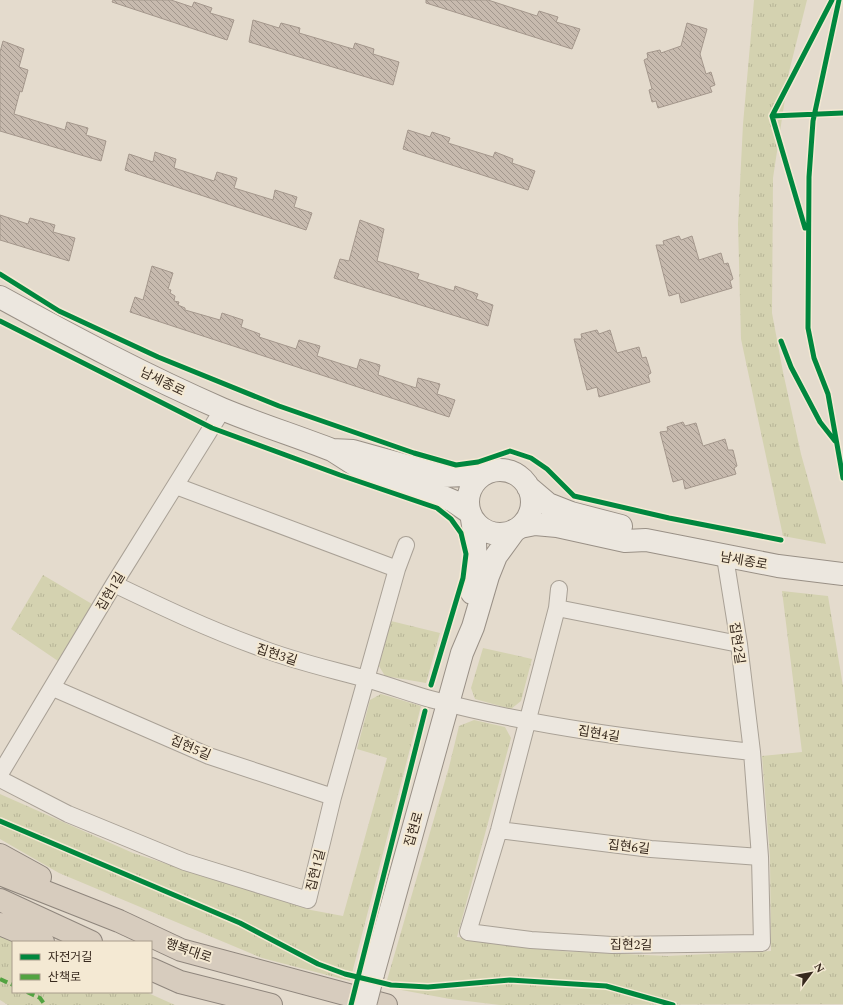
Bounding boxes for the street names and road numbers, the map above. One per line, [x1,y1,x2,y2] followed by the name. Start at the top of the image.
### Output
[137,362,188,401] street label: 남세종로
[719,547,769,575] street label: 남세종로
[91,568,130,615] street label: 집현1길
[724,621,750,666] street label: 집현2길
[253,639,300,671] street label: 집현3길
[576,721,621,747] street label: 집현4길
[167,730,214,765] street label: 집현5길
[399,809,429,849] street label: 집현로
[607,834,651,860] street label: 집현6길
[301,847,331,893] street label: 집현1길
[163,934,215,968] street label: 행복대로
[610,935,652,955] street label: 집현2길

